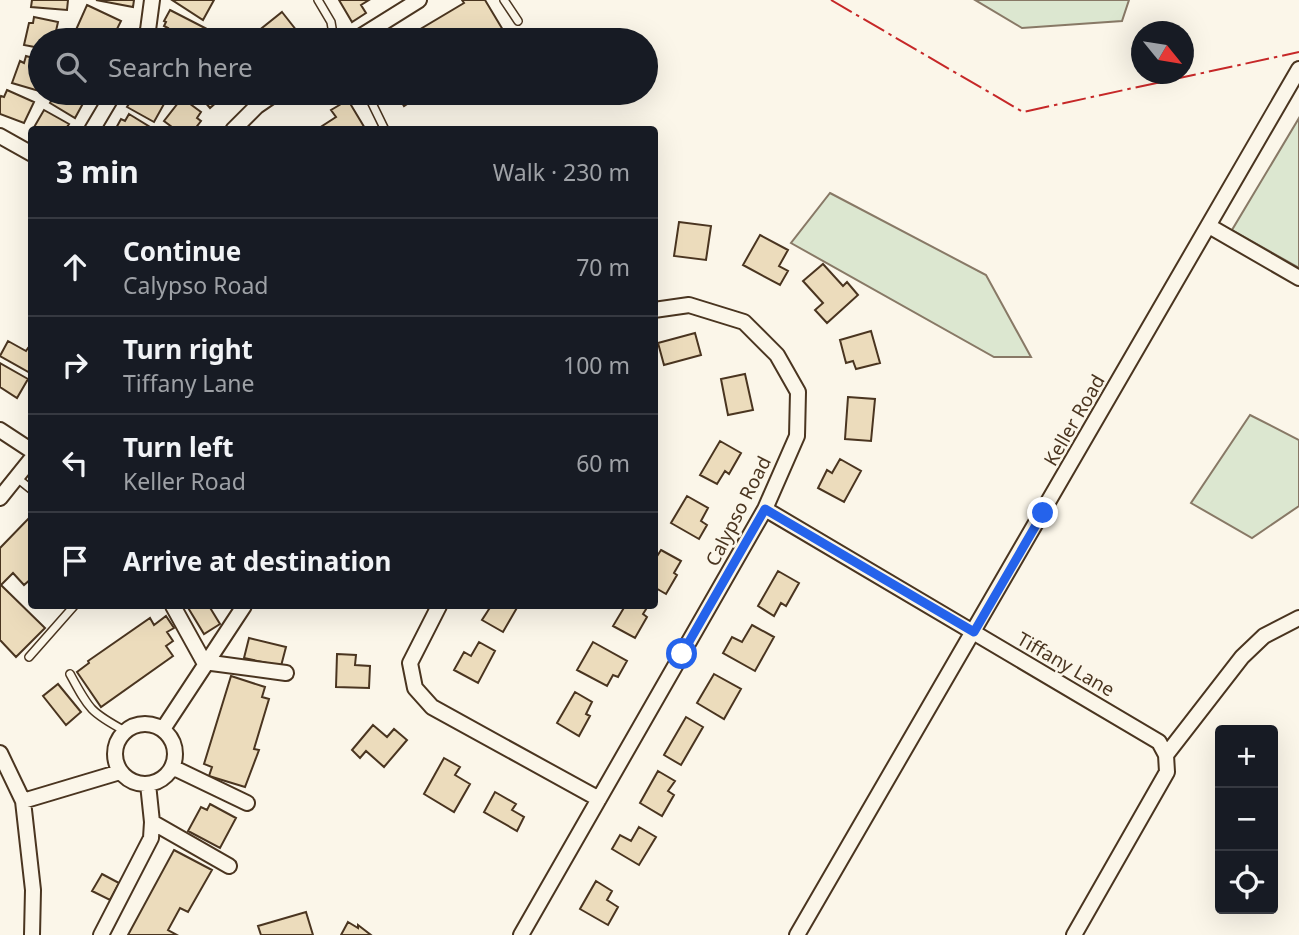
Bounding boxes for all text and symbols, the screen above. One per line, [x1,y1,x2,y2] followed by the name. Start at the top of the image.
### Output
[1131,21,1194,84] north arrow
[28,28,658,105] search box
[52,48,90,86] icon: search
[108,49,253,85] text: Search here
[56,151,139,192] text: 3 min
[493,156,630,188] text: Walk · 230 m
[123,233,241,269] text: Continue
[56,248,94,286] icon: ahead
[576,251,630,283] text: 70 m
[123,269,268,301] text: Calypso Road
[123,331,253,367] text: Turn right
[56,346,94,384] icon: right
[563,349,630,381] text: 100 m
[123,367,255,399] text: Tiffany Lane
[1037,370,1111,470] street label: Keller Road
[123,429,234,465] text: Turn left
[56,444,94,482] icon: left
[576,447,630,479] text: 60 m
[699,452,777,570] street label: Calypso Road
[123,465,246,497] text: Keller Road
[1027,497,1058,528] route end
[56,542,94,580] icon: arrive
[123,543,392,579] text: Arrive at destination
[1012,626,1120,702] street label: Tiffany Lane
[666,638,697,669] route start
[1215,725,1278,914] map controls
[1215,725,1278,788] button: +
[1215,788,1278,851] button: −
[1215,851,1278,914] button: locate

